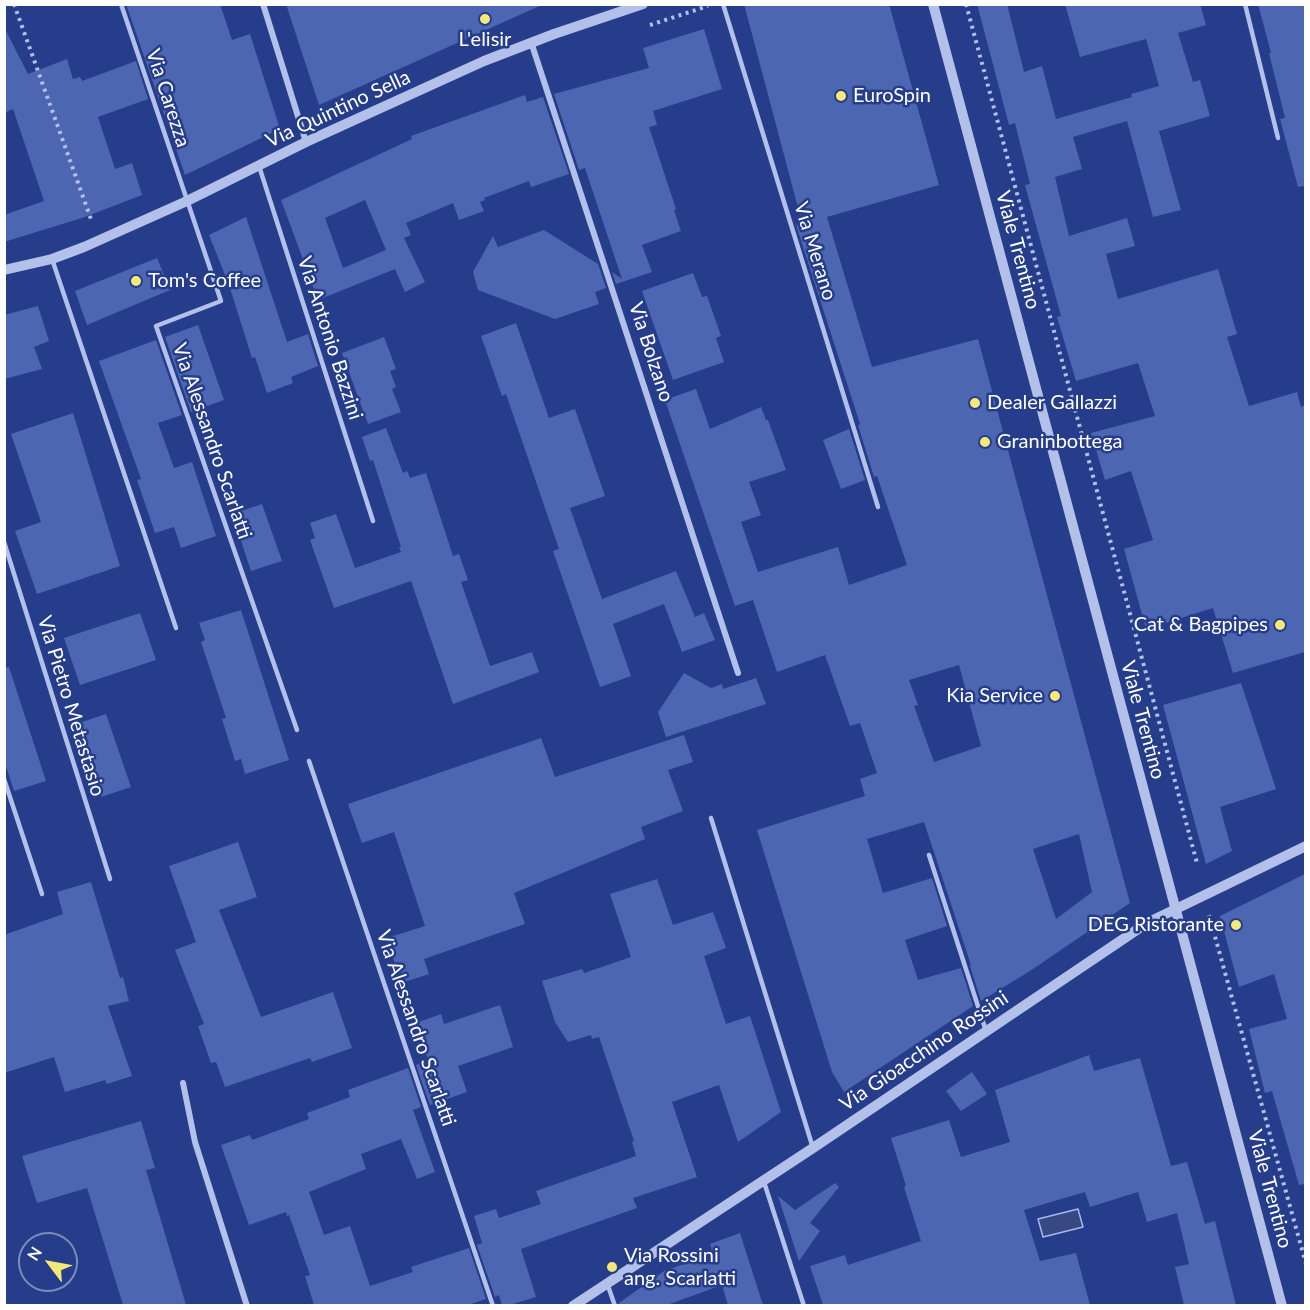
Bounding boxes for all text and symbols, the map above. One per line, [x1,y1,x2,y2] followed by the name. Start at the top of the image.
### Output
[478,12,492,26] marker: L'elisir
[459,28,511,52] place label: L'elisir
[141,46,195,150] street label: Via Carezza
[262,65,414,153] street label: Via Quintino Sella
[853,84,931,108] place label: EuroSpin
[834,89,848,103] marker: EuroSpin
[991,188,1045,312] street label: Viale Trentino
[789,199,841,303] street label: Via Merano
[292,253,368,423] street label: Via Antonio Bazzini
[148,269,261,293] place label: Tom's Coffee
[129,274,143,288] marker: Tom's Coffee
[624,299,678,405] street label: Via Bolzano
[167,340,257,542] street label: Via Alessandro Scarlatti
[987,391,1117,415] place label: Dealer Gallazzi
[968,396,982,410] marker: Dealer Gallazzi
[997,430,1122,454] place label: Graninbottega
[978,435,992,449] marker: Graninbottega
[32,613,110,799] street label: Via Pietro Metastasio
[1134,613,1268,637] place label: Cat & Bagpipes
[1273,618,1287,632] marker: Cat & Bagpipes
[1116,658,1170,782] street label: Viale Trentino
[946,684,1043,708] place label: Kia Service
[1048,689,1062,703] marker: Kia Service
[1088,913,1224,937] place label: DEG Ristorante
[1229,918,1243,932] marker: DEG Ristorante
[371,927,461,1129] street label: Via Alessandro Scarlatti
[835,986,1013,1116] street label: Via Gioacchino Rossini
[1243,1127,1297,1251] street label: Viale Trentino
[18,1232,78,1292] north arrow
[23,1243,45,1264] text: N
[624,1244,736,1291] place label: Via Rossini ang. Scarlatti
[605,1260,619,1274] marker: Via Rossini ang. Scarlatti

